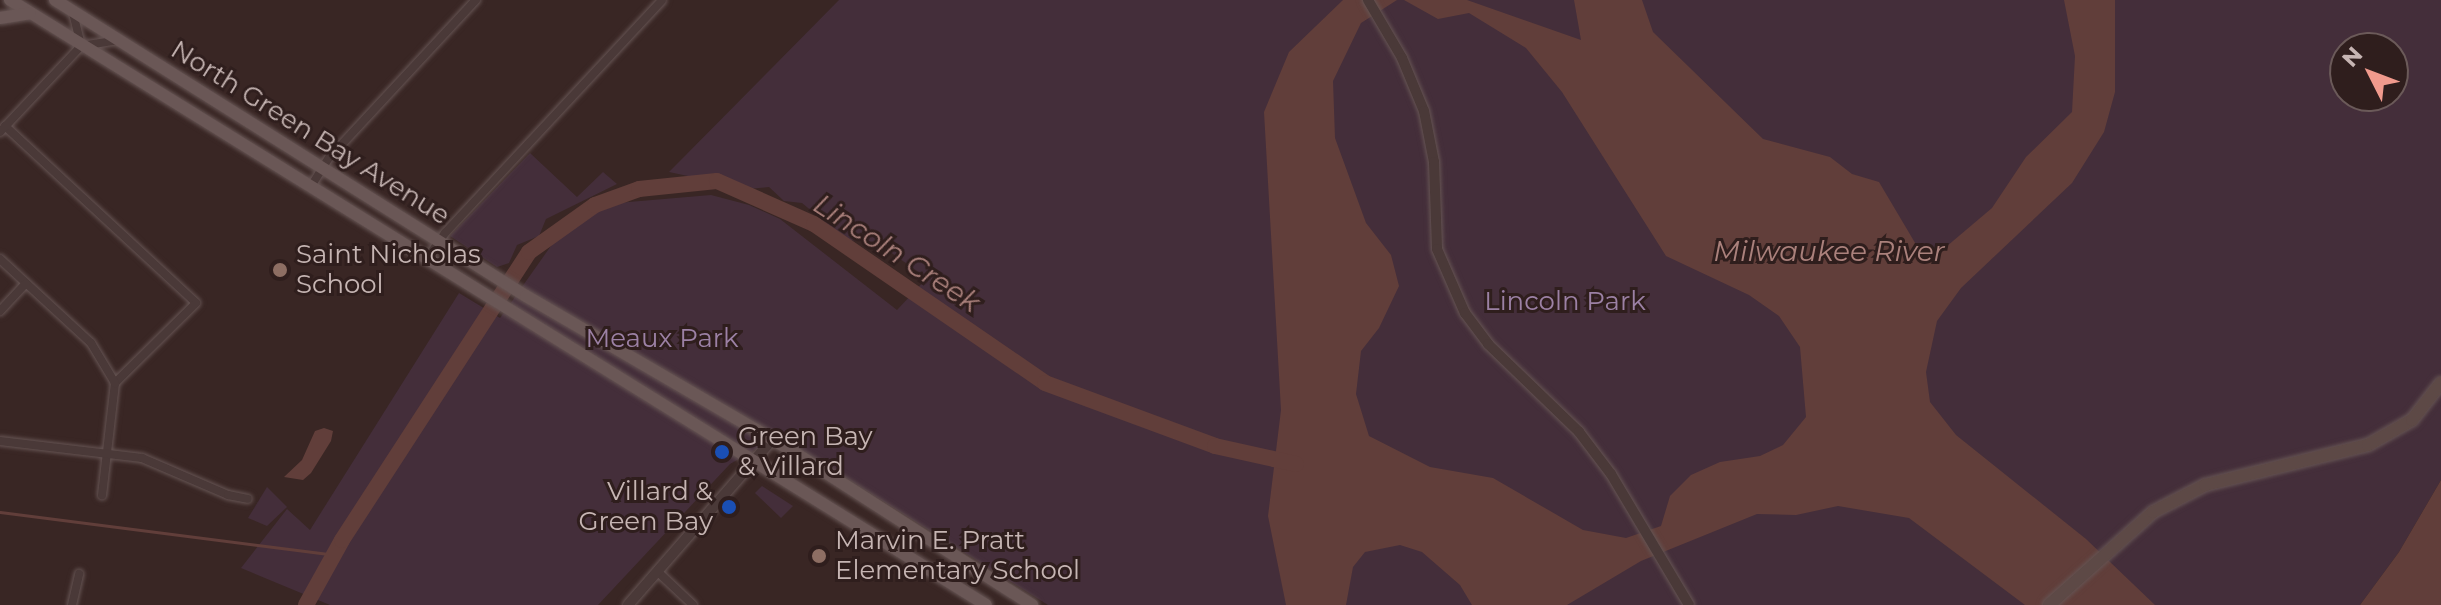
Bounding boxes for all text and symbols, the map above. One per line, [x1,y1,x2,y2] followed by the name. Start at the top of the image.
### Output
[2329,32,2409,112] north arrow
[165,34,455,232] street label: North Green Bay Avenue
[2336,41,2368,73] text: N
[808,187,986,319] water label: Lincoln Creek
[1713,234,1945,268] water label: Milwaukee River
[296,239,481,300] place label: Saint Nicholas School
[271,261,289,279] marker: Saint Nicholas School
[1484,286,1646,318] park label: Lincoln Park
[585,323,739,355] park label: Meaux Park
[738,421,873,482] place label: Green Bay & Villard
[713,443,731,461] marker: Green Bay & Villard
[578,476,713,538] place label: Villard & Green Bay
[720,498,738,516] marker: Villard & Green Bay
[835,525,1080,586] place label: Marvin E. Pratt Elementary School
[810,547,828,565] marker: Marvin E. Pratt Elementary School

